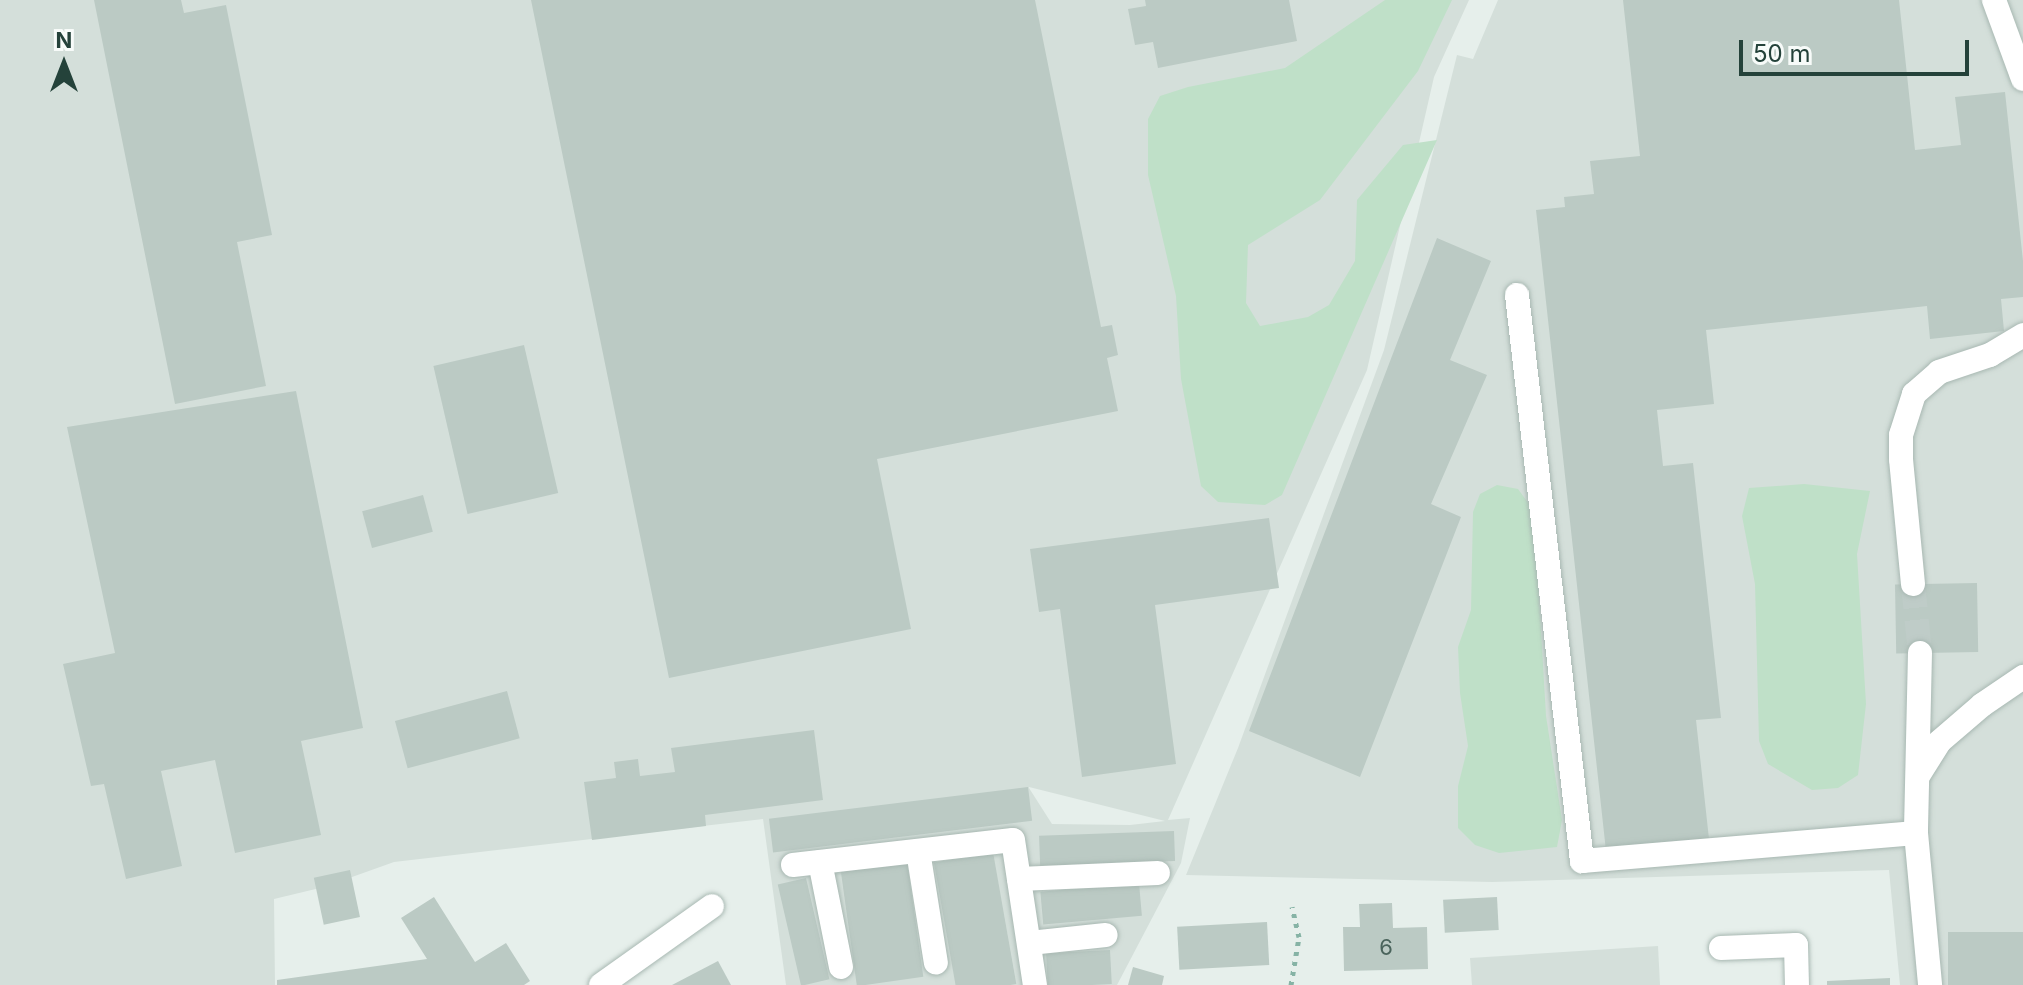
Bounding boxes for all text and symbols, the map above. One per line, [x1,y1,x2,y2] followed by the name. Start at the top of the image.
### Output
[24,24,104,104] north arrow
[1743,24,1973,74] scale bar
[56,27,72,53] text: N
[1753,39,1811,68] text: 50 m
[1379,935,1393,961] house number: 6

